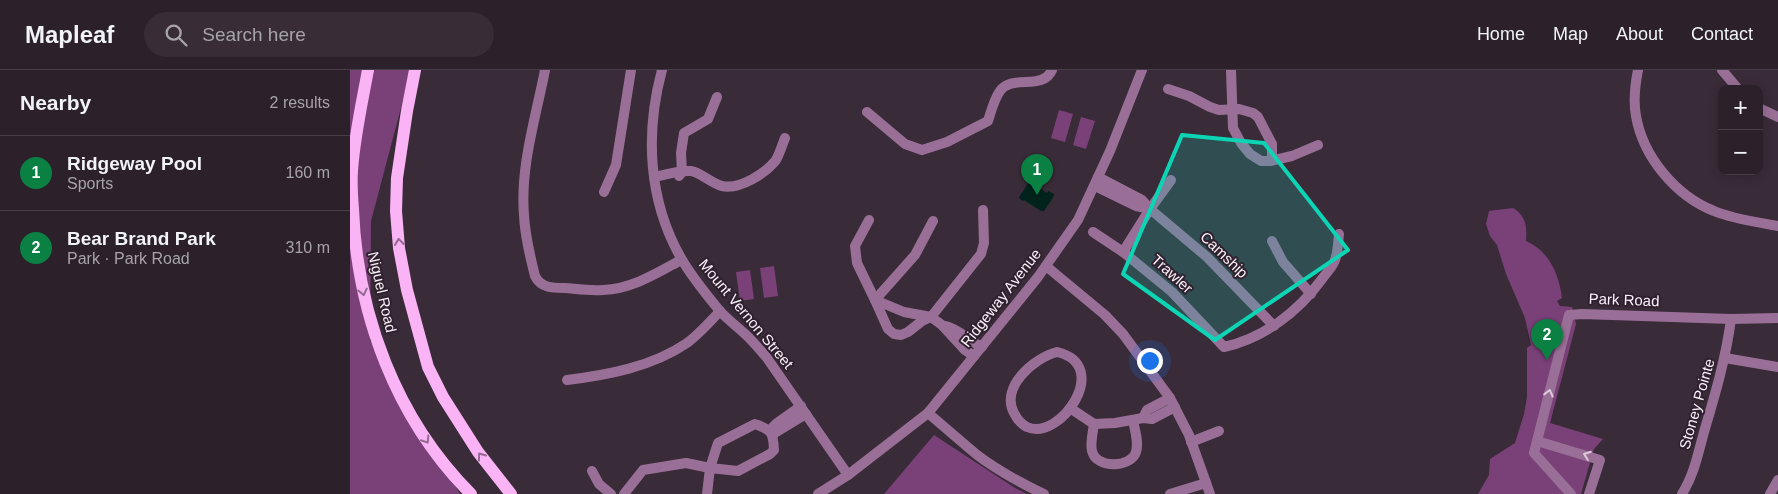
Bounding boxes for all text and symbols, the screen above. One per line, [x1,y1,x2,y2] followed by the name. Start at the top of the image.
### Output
[144,12,494,57] search box
[25,21,114,48] text: Mapleaf
[162,21,190,49] icon: search
[202,24,306,45] text: Search here
[1477,24,1525,44] text: Home
[1553,24,1588,44] text: Map
[1616,24,1663,44] text: About
[1691,24,1753,44] text: Contact
[1718,85,1763,175] map controls
[1718,85,1763,130] button: +
[20,91,91,114] text: Nearby
[270,94,330,111] text: 2 results
[1718,130,1763,175] button: −
[67,153,202,174] text: Ridgeway Pool
[1021,154,1053,195] pin: 1
[32,164,40,181] text: 1
[286,164,330,181] text: 160 m
[67,175,113,192] text: Sports
[67,228,216,249] text: Bear Brand Park
[1197,228,1252,281] street label: Camship
[394,237,405,245] one-way arrow
[32,239,40,256] text: 2
[286,239,330,256] text: 310 m
[957,245,1044,350] street label: Ridgeway Avenue
[67,250,190,267] text: Park · Park Road
[365,250,400,334] street label: Niguel Road
[1148,251,1196,296] street label: Trawler
[696,256,798,372] street label: Mount Vernon Street
[357,287,368,296] one-way arrow
[1588,290,1660,309] street label: Park Road
[1531,319,1563,360] pin: 2
[1137,348,1163,374] your location
[1675,357,1718,451] street label: Stoney Pointe
[1543,389,1554,398] one-way arrow
[420,434,429,444] one-way arrow
[1584,451,1592,461] one-way arrow
[478,452,487,462] one-way arrow

